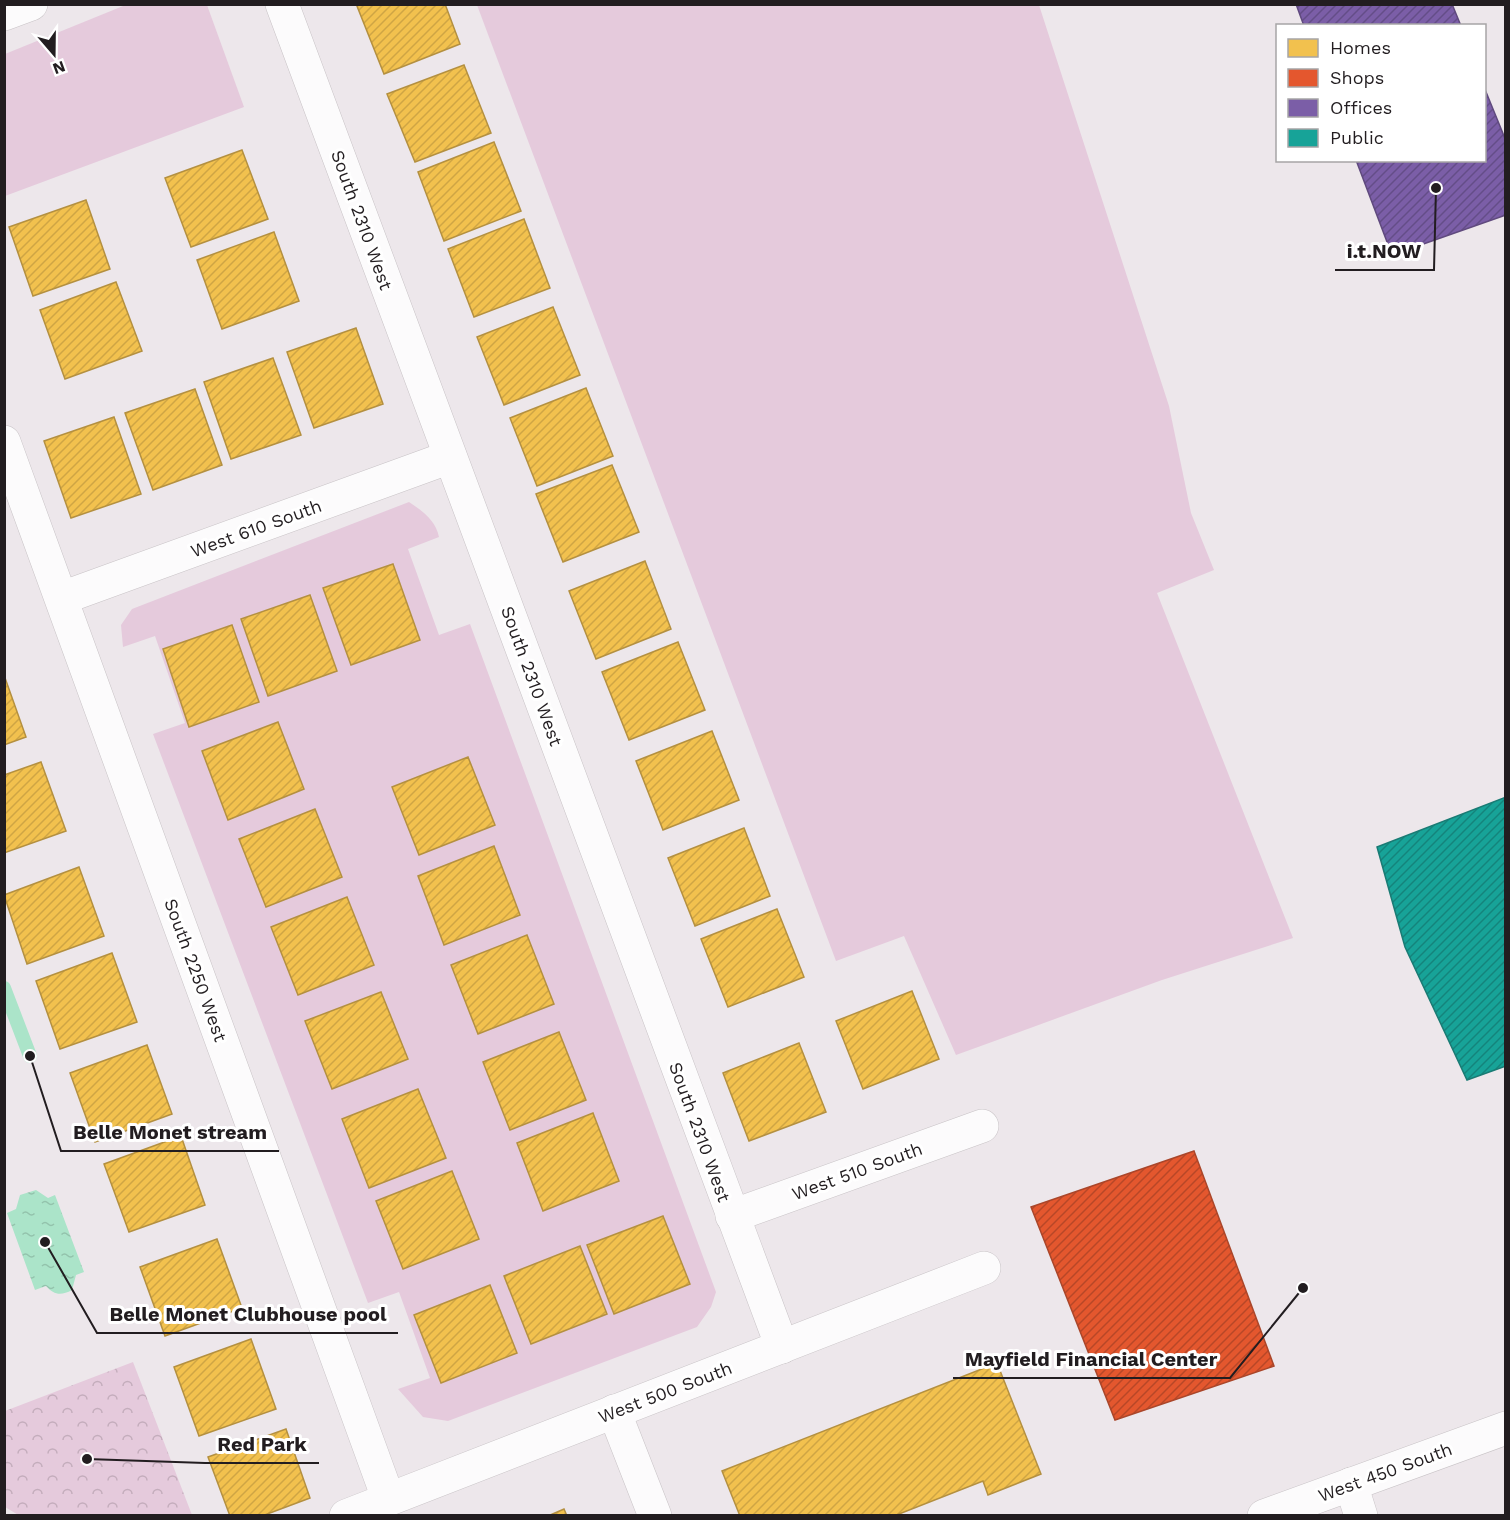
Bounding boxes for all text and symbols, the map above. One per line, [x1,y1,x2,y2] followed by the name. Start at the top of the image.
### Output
[24,24,84,84] north arrow
[1276,24,1486,162] legend
[1330,37,1391,58] text: Homes
[50,57,68,79] text: N
[1330,67,1384,88] text: Shops
[1330,97,1392,118] text: Offices
[1330,127,1384,148] text: Public
[327,147,397,293] street label: South 2310 West
[1335,232,1434,270] callout: i.t.NOW
[1347,239,1421,263] text: i.t.NOW
[188,495,324,561] street label: West 610 South
[497,603,567,749] street label: South 2310 West
[160,896,232,1045] street label: South 2250 West
[665,1059,735,1205] street label: South 2310 West
[61,1113,279,1151] callout: Belle Monet stream
[73,1120,267,1144] text: Belle Monet stream
[789,1138,925,1204] street label: West 510 South
[97,1295,398,1333] callout: Belle Monet Clubhouse pool
[110,1302,387,1326] text: Belle Monet Clubhouse pool
[953,1340,1230,1378] callout: Mayfield Financial Center
[965,1347,1218,1371] text: Mayfield Financial Center
[595,1357,735,1427] street label: West 500 South
[205,1425,319,1463] callout: Red Park
[217,1432,307,1456] text: Red Park
[1315,1438,1455,1506] street label: West 450 South

